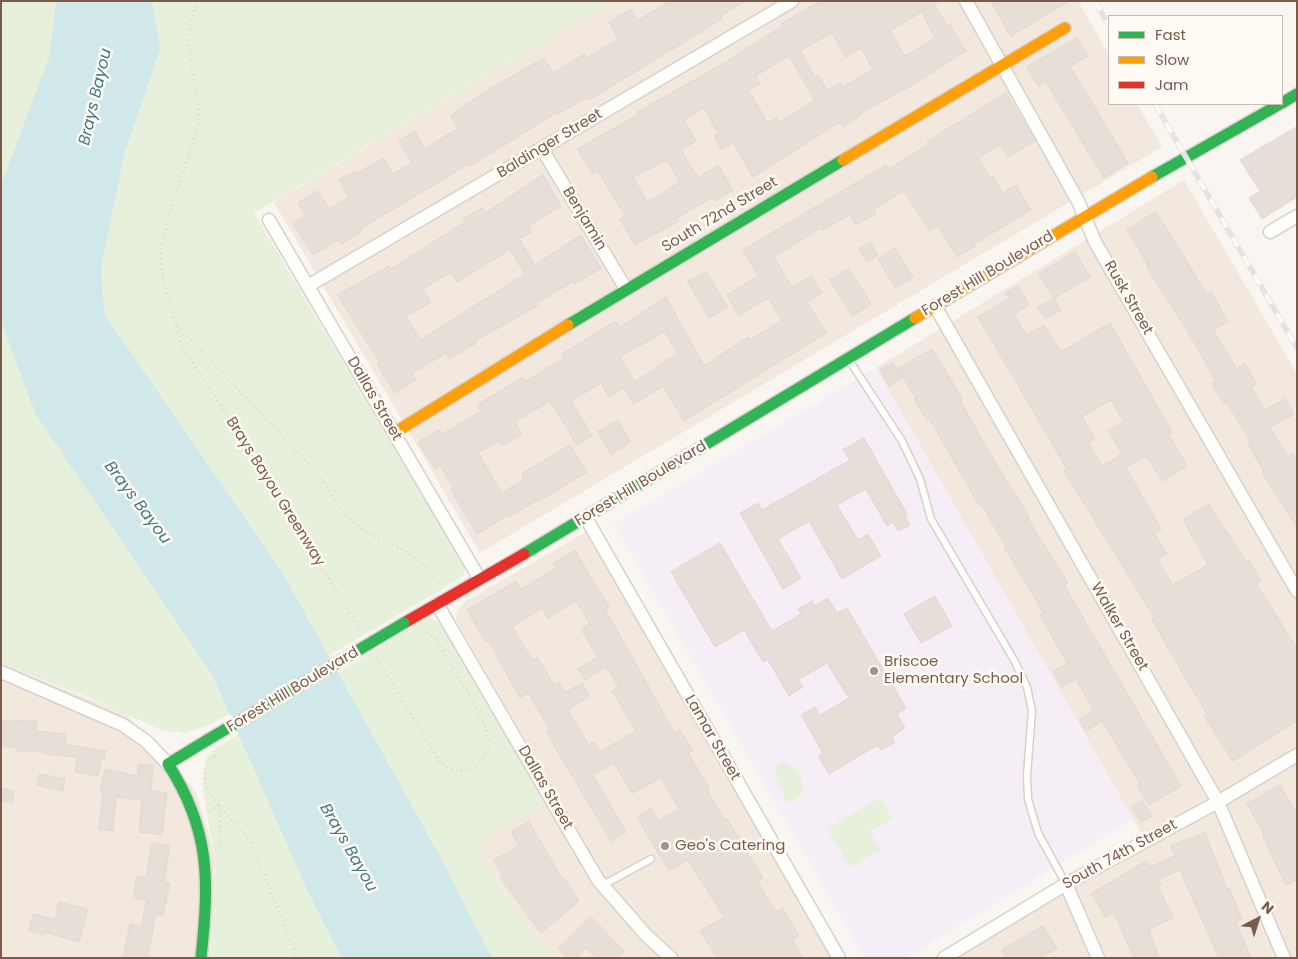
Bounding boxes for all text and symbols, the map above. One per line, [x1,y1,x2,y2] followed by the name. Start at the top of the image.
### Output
[1108,15,1283,105] legend
[1155,24,1186,45] text: Fast
[76,47,116,147] water label: Brays Bayou
[1155,49,1189,70] text: Slow
[1155,74,1189,95] text: Jam
[494,106,606,182] street label: Baldinger Street
[659,173,781,257] street label: South 72nd Street
[558,184,610,254] street label: Benjamin
[919,228,1057,320] street label: Forest Hill Boulevard
[1100,258,1156,338] street label: Rusk Street
[343,354,405,444] street label: Dallas Street
[222,414,328,570] street label: Brays Bayou Greenway
[572,438,710,530] street label: Forest Hill Boulevard
[100,458,174,548] water label: Brays Bayou
[1086,580,1152,674] street label: Walker Street
[224,644,362,736] street label: Forest Hill Boulevard
[884,653,1023,688] place label: Briscoe Elementary School
[868,665,880,677] marker: Briscoe Elementary School
[680,692,744,784] street label: Lamar Street
[514,743,576,833] street label: Dallas Street
[315,800,381,896] water label: Brays Bayou
[1060,816,1180,894] street label: South 74th Street
[675,837,785,855] place label: Geo's Catering
[659,840,671,852] marker: Geo's Catering
[1233,894,1283,944] north arrow
[1257,896,1278,919] text: N

